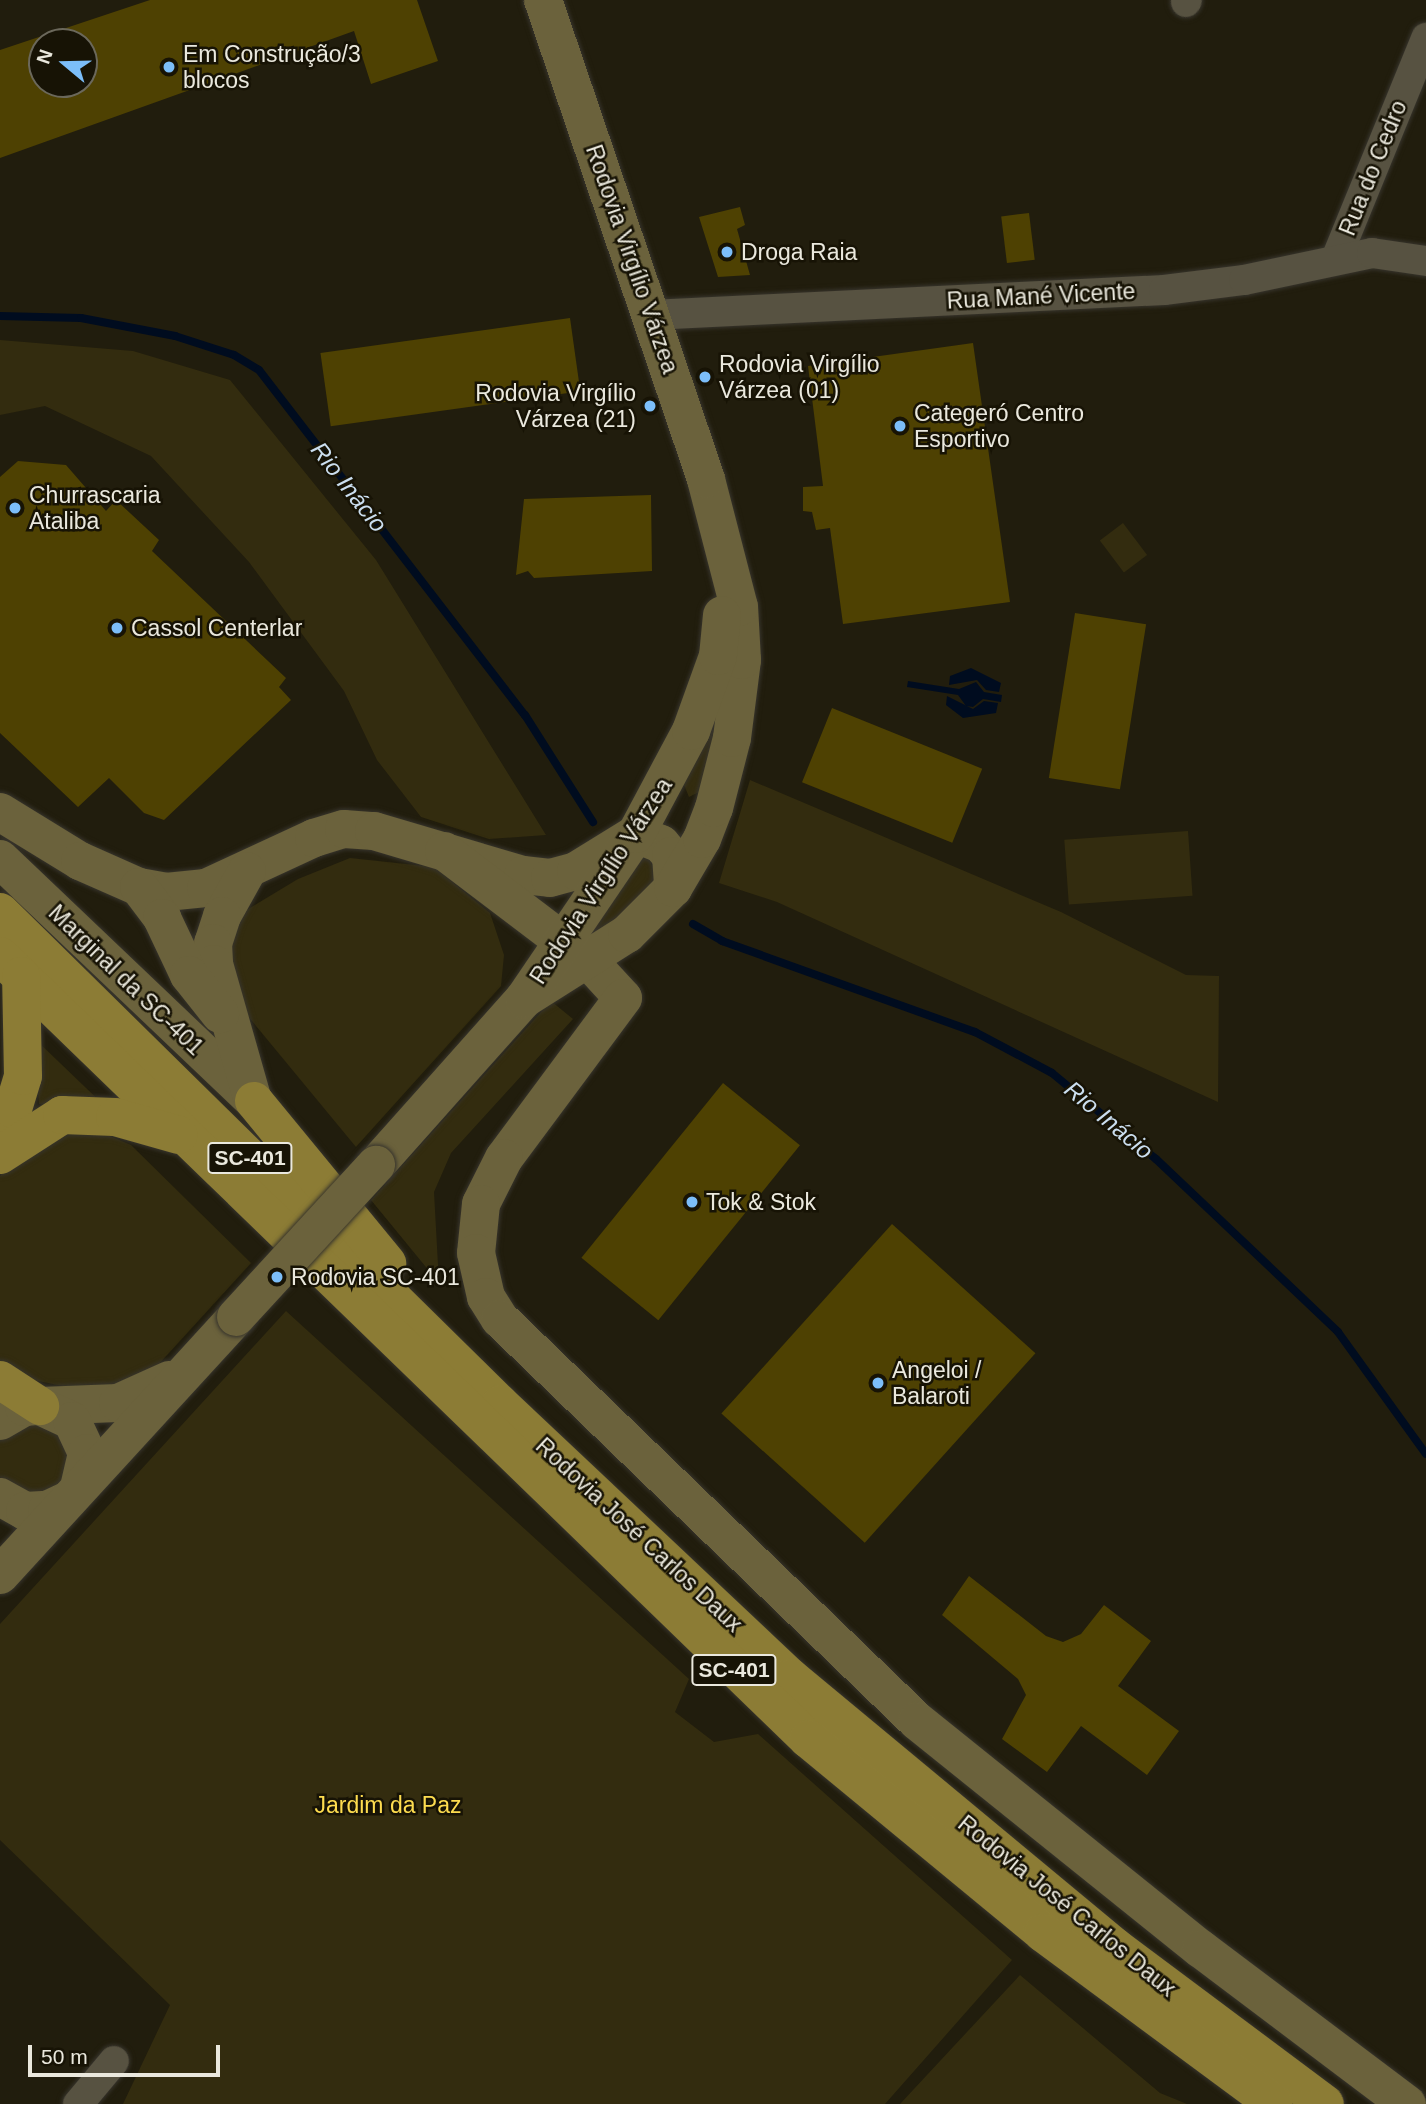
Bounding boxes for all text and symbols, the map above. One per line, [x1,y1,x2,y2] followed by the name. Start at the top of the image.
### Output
[28,28,98,98] north arrow
[183,40,361,94] place label: Em Construção/3 blocos
[32,47,57,67] text: N
[161,59,177,75] marker: Em Construção/3 blocos
[1333,96,1413,240] street label: Rua do Cedro
[580,141,684,377] street label: Rodovia Virgílio Várzea
[741,238,857,266] place label: Droga Raia
[719,244,735,260] marker: Droga Raia
[946,277,1136,315] street label: Rua Mané Vicente
[719,350,880,404] place label: Rodovia Virgílio Várzea (01)
[697,369,713,385] marker: Rodovia Virgílio Várzea (01)
[475,379,636,433] place label: Rodovia Virgílio Várzea (21)
[642,398,658,414] marker: Rodovia Virgílio Várzea (21)
[914,399,1084,453] place label: Categeró Centro Esportivo
[892,418,908,434] marker: Categeró Centro Esportivo
[305,436,393,538] water label: Rio Inácio
[29,481,161,535] place label: Churrascaria Ataliba
[7,500,23,516] marker: Churrascaria Ataliba
[131,614,302,642] place label: Cassol Centerlar
[109,620,125,636] marker: Cassol Centerlar
[524,773,678,989] street label: Rodovia Virgílio Várzea
[43,899,209,1061] street label: Marginal da SC-401
[1059,1075,1159,1165] water label: Rio Inácio
[206,1140,294,1176] road number: SC-401
[706,1188,816,1216] place label: Tok & Stok
[684,1194,700,1210] marker: Tok & Stok
[291,1263,460,1291] place label: Rodovia SC-401
[269,1269,285,1285] marker: Rodovia SC-401
[892,1356,982,1410] place label: Angeloi / Balaroti
[870,1375,886,1391] marker: Angeloi / Balaroti
[530,1432,748,1638] street label: Rodovia José Carlos Daux
[690,1652,778,1688] road number: SC-401
[314,1791,462,1819] park label: Jardim da Paz
[953,1810,1181,2002] street label: Rodovia José Carlos Daux
[32,2030,224,2074] scale bar
[41,2045,88,2068] text: 50 m

